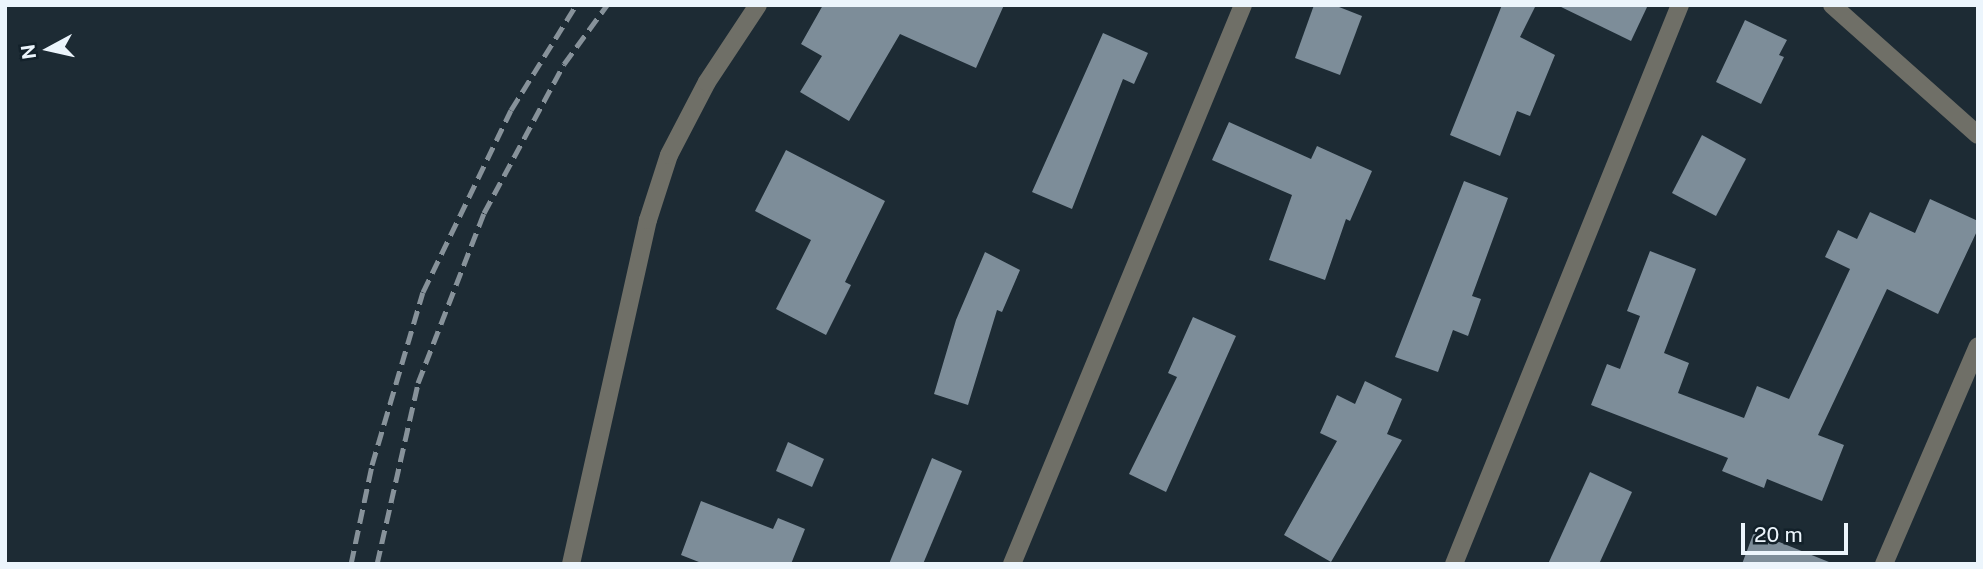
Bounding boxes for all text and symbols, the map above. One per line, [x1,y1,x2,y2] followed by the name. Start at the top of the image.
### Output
[14,14,84,84] north arrow
[16,43,40,61] text: N
[1745,510,1852,554] scale bar
[1754,522,1803,547] text: 20 m

